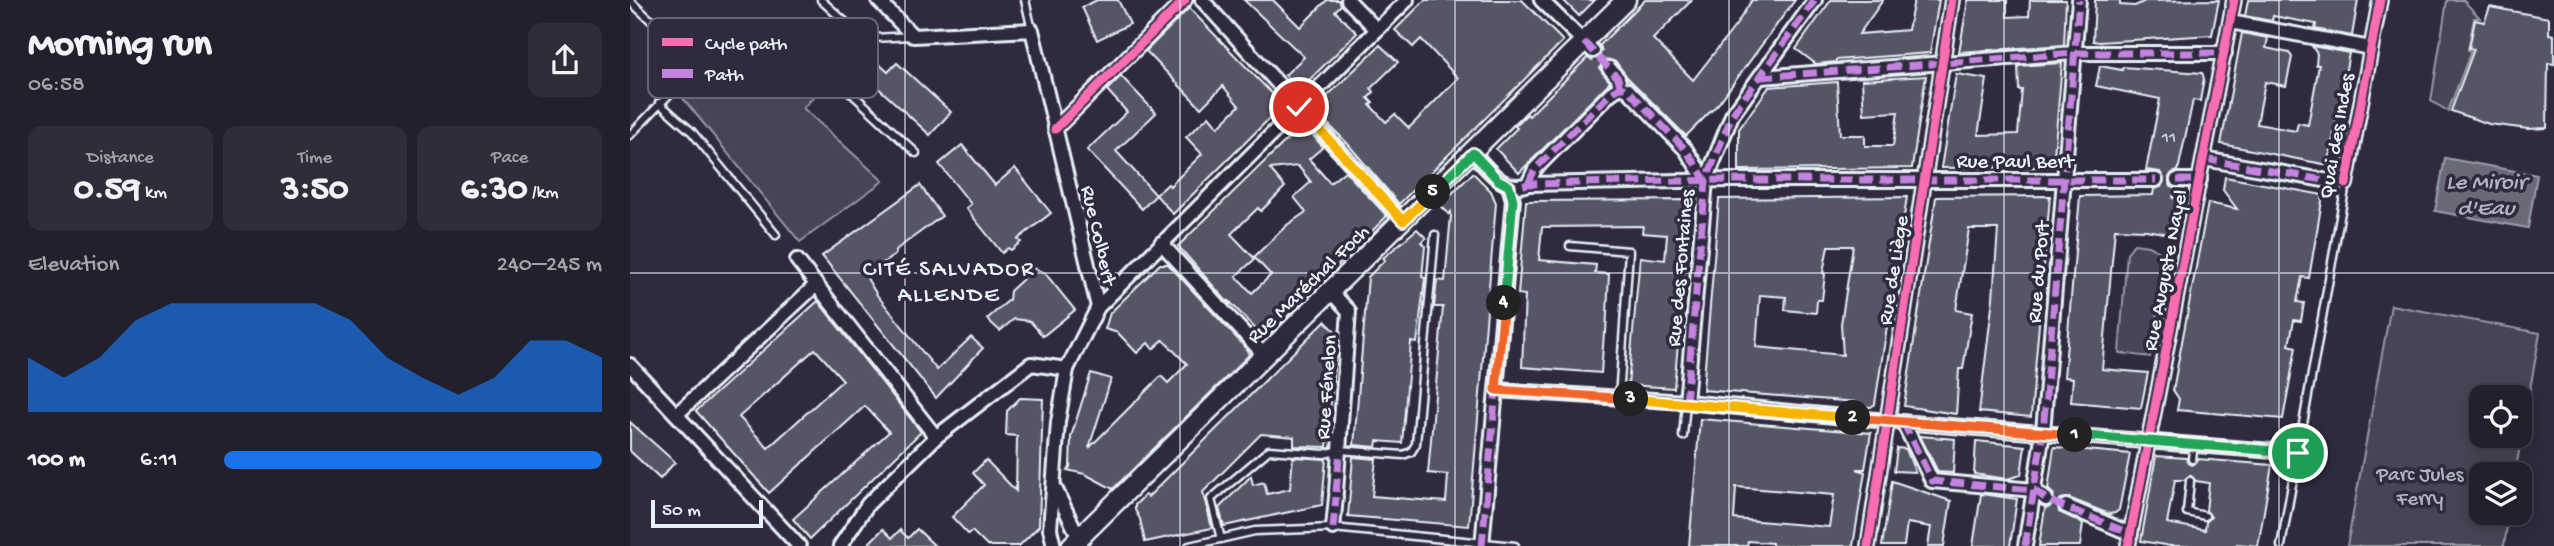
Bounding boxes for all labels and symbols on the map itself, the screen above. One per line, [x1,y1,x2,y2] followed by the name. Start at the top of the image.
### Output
[648,18,878,98] legend
[705,34,787,57] text: Cycle path
[704,65,744,88] text: Path
[2315,71,2362,201] street label: Quai des Indes
[1269,77,1329,137] pin
[2161,128,2176,149] house number: 11
[1957,151,2076,176] street label: Rue Paul Bert
[2446,170,2531,223] water label: Le Miroir d'Eau
[1416,174,1450,210] pin: 5
[1073,184,1121,290] street label: Rue Colbert
[1663,188,1702,348] street label: Rue des Fontaines
[2140,188,2195,354] street label: Rue Auguste Nayel
[1874,213,1917,327] street label: Rue de Liège
[2024,218,2058,324] street label: Rue du Port
[1243,221,1376,350] street label: Rue Maréchal Foch
[863,257,1035,310] district label: CITÉ SALVADOR ALLENDE
[1486,286,1522,320] pin: 4
[1312,334,1345,440] street label: Rue Fénelon
[1614,382,1648,416] pin: 3
[1836,400,1870,436] pin: 2
[2058,418,2092,452] pin: 1
[2268,423,2328,483] pin
[2376,464,2465,513] park label: Parc Jules Ferry
[651,497,763,529] scale bar

